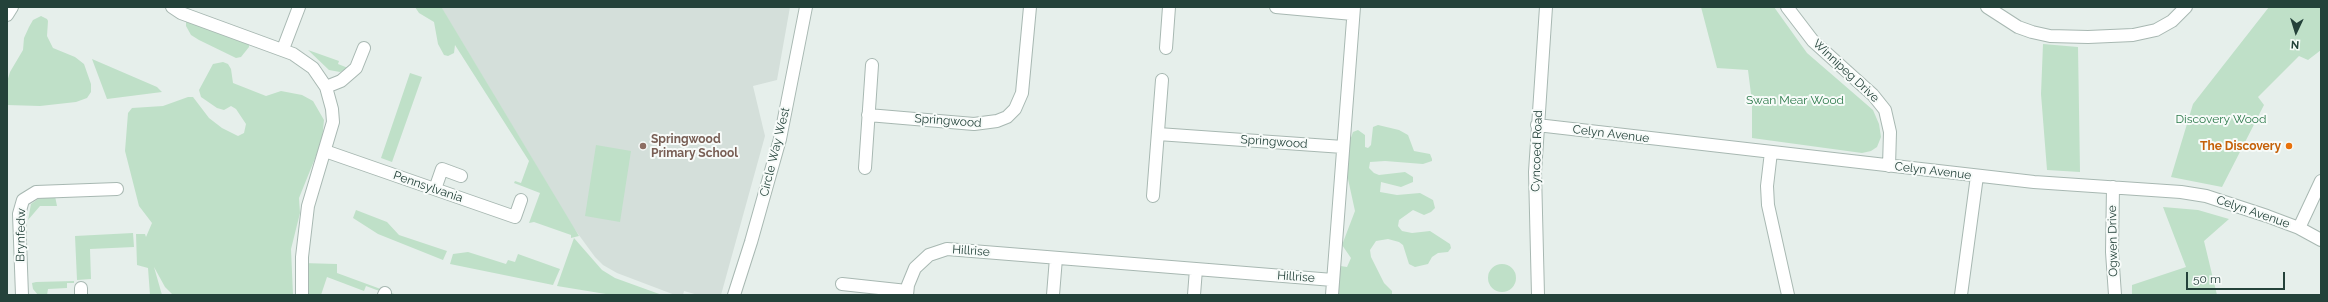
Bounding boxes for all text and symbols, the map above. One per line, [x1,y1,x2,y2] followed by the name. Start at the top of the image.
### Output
[2276,12,2316,52] north arrow
[1810,37,1882,105] street label: Winnipeg Drive
[2290,38,2300,51] text: N
[1746,93,1844,107] park label: Swan Mear Wood
[757,106,793,198] street label: Circle Way West
[1528,110,1546,192] street label: Cyncoed Road
[914,111,982,131] street label: Springwood
[2176,112,2266,126] park label: Discovery Wood
[1572,122,1650,146] street label: Celyn Avenue
[651,132,738,160] place label: Springwood Primary School
[1240,132,1308,152] street label: Springwood
[2200,139,2281,153] place label: The Discovery
[638,141,648,151] marker: Springwood Primary School
[2284,141,2294,151] marker: The Discovery
[1894,159,1972,183] street label: Celyn Avenue
[391,168,465,206] street label: Pennsylvania
[2214,193,2292,231] street label: Celyn Avenue
[2105,205,2121,277] street label: Ogwen Drive
[13,208,29,262] street label: Brynfedw
[952,243,990,259] street label: Hillrise
[2188,264,2287,290] scale bar
[1277,269,1315,285] street label: Hillrise
[2193,272,2221,286] text: 50 m

